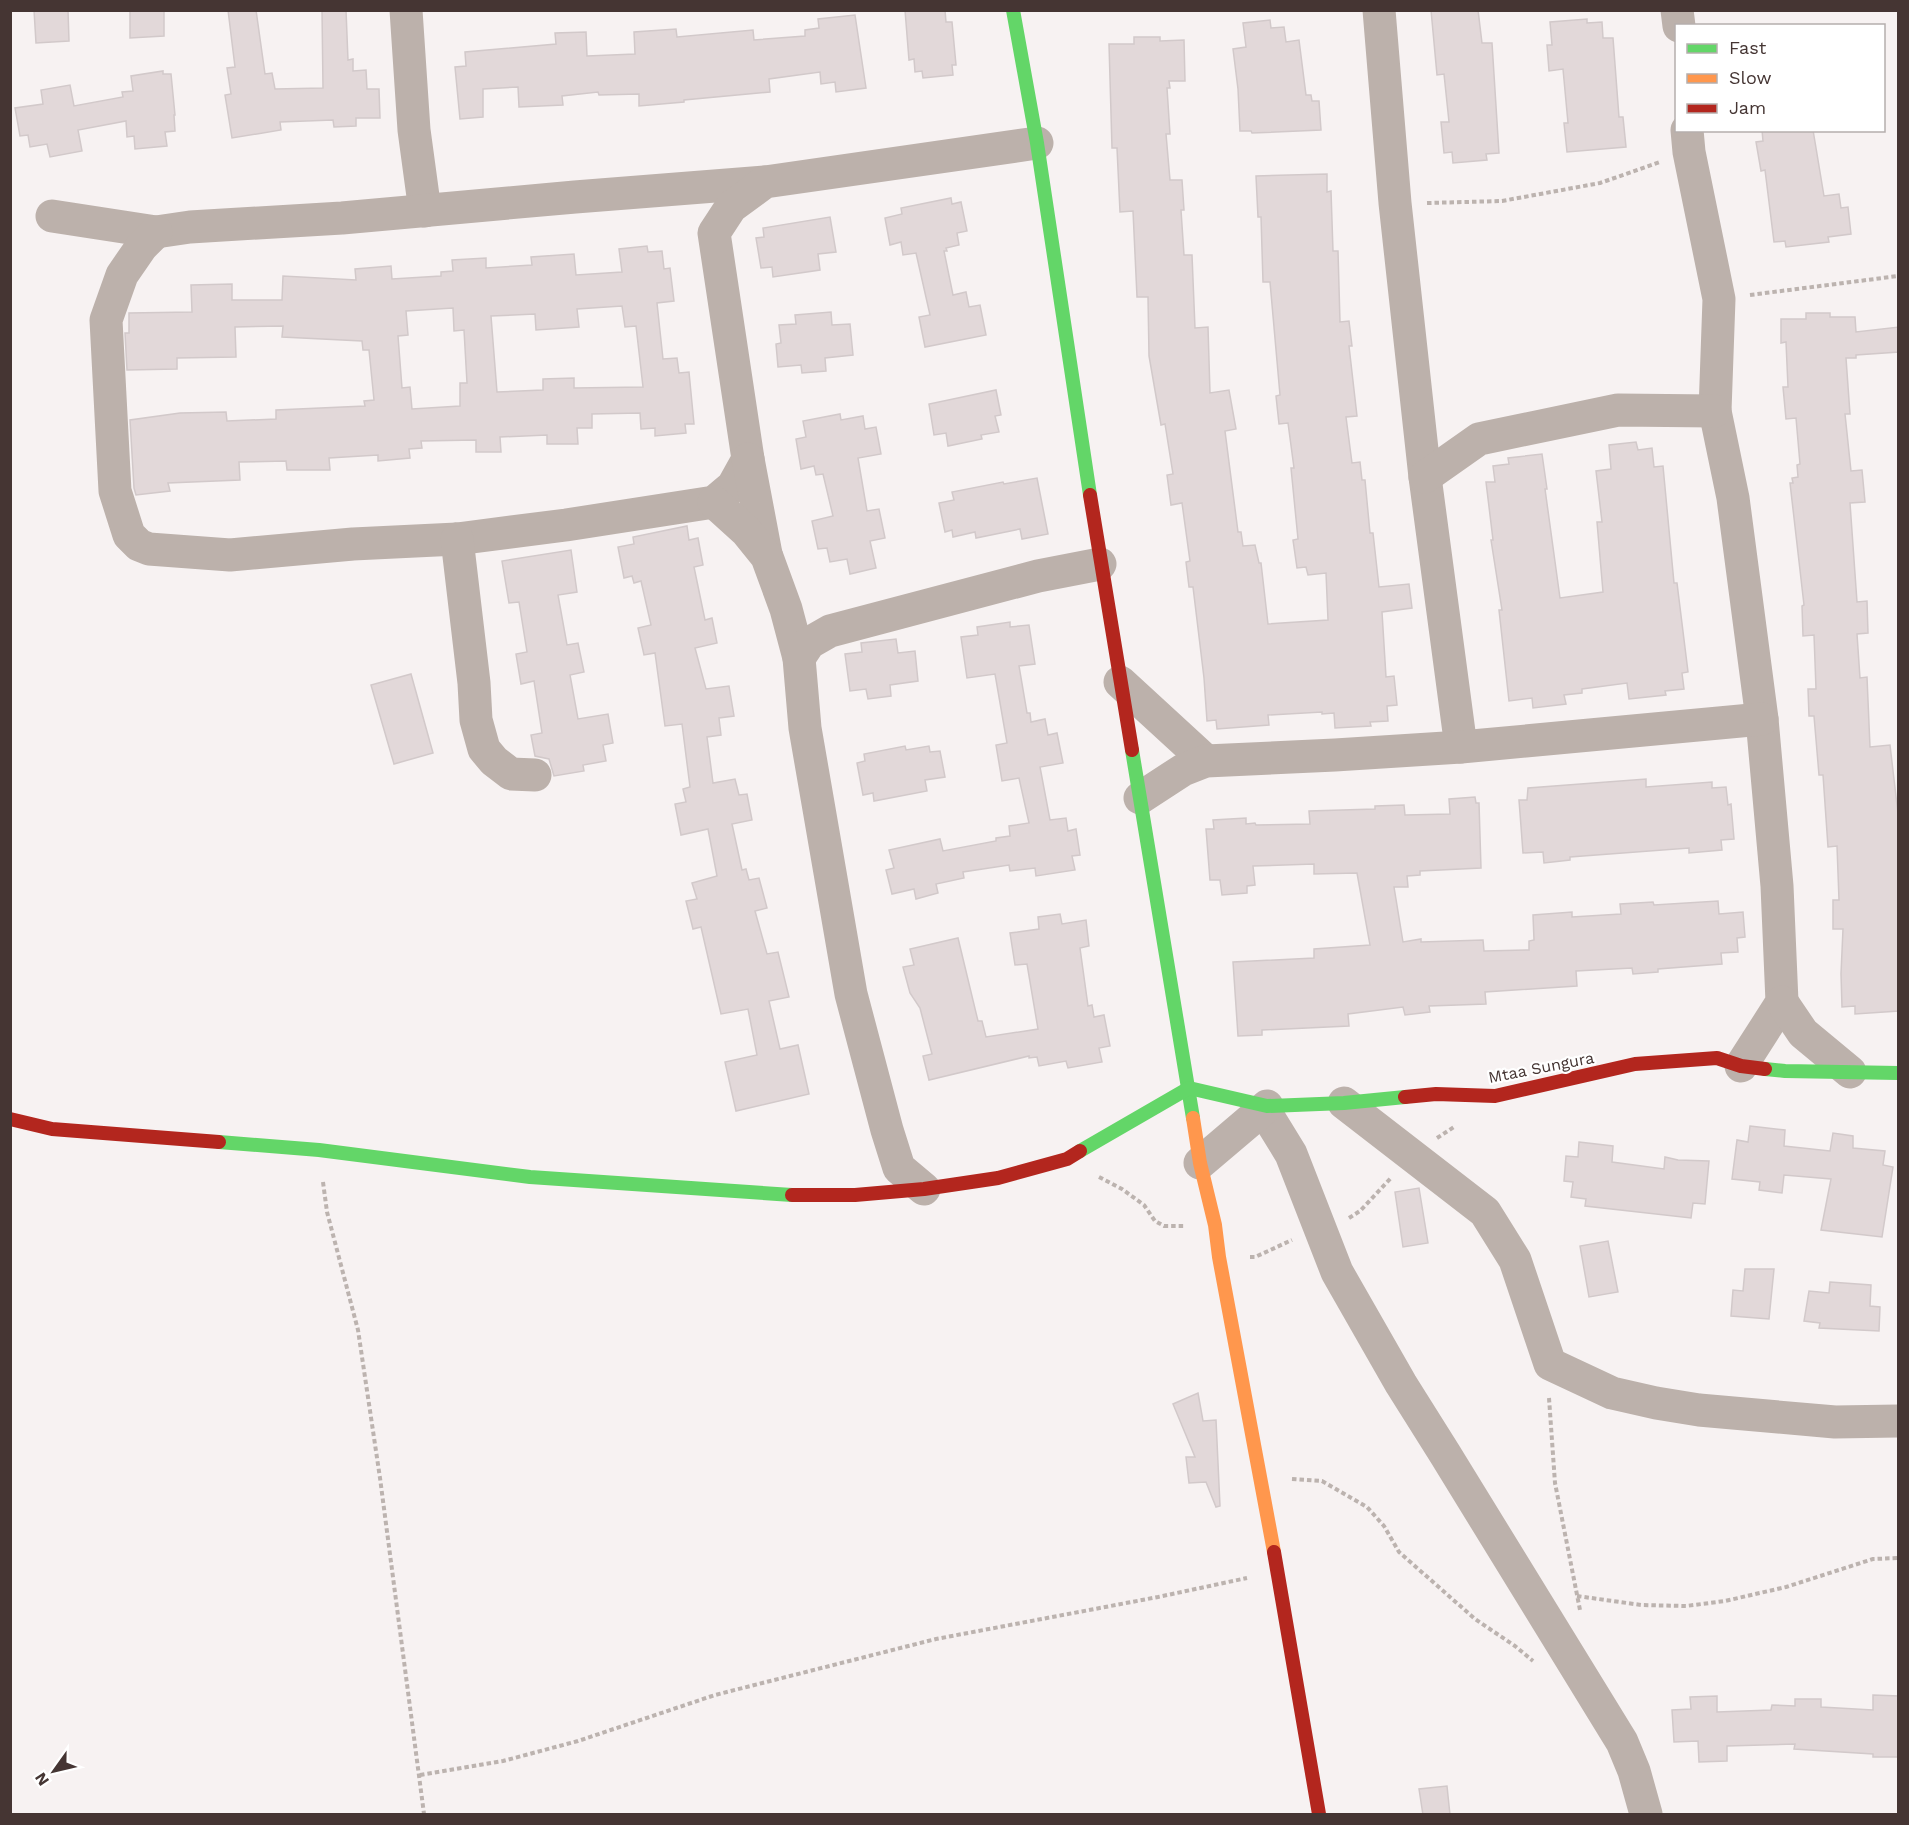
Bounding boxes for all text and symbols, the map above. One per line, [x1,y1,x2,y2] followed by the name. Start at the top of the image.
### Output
[1675,24,1885,132] legend
[1729,37,1767,58] text: Fast
[1729,67,1772,88] text: Slow
[1729,97,1766,118] text: Jam
[1487,1048,1596,1087] street label: Mtaa Sungura
[24,1741,84,1801] north arrow
[31,1769,53,1789] text: N

